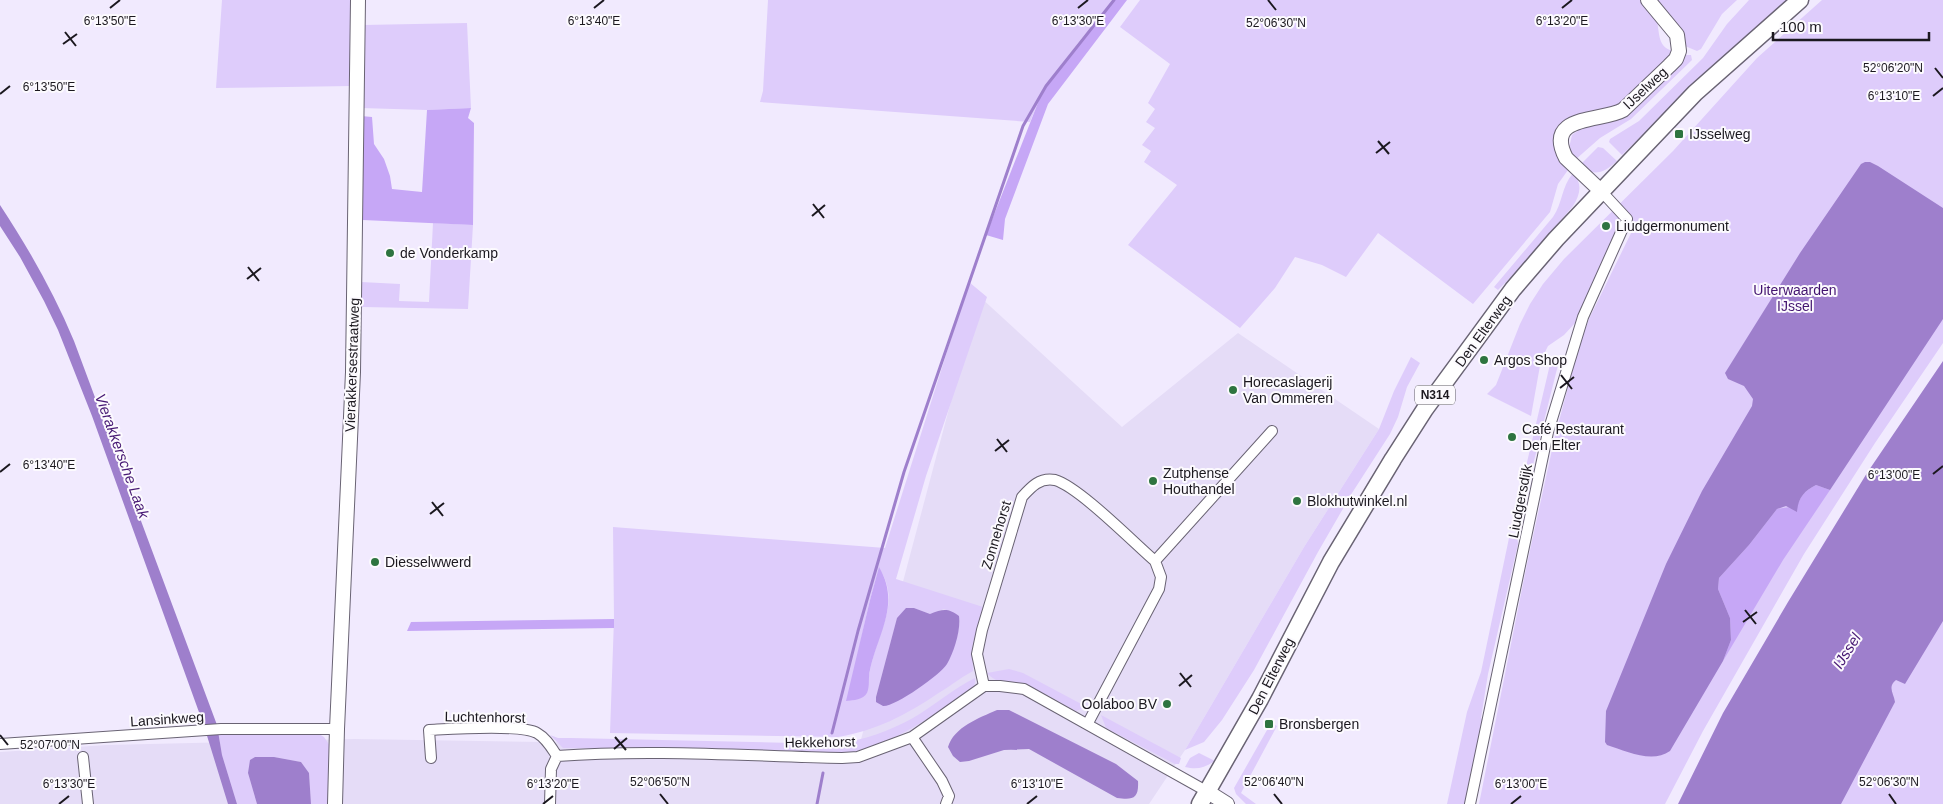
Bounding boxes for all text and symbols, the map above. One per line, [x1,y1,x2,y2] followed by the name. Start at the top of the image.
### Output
[1773,10,1929,42] scale bar
[84,14,136,28] text: 6°13'50"E
[568,14,620,28] text: 6°13'40"E
[1052,14,1104,28] text: 6°13'30"E
[1536,14,1588,28] text: 6°13'20"E
[1246,16,1306,30] text: 52°06'30"N
[1780,18,1822,35] text: 100 m
[1863,61,1923,75] text: 52°06'20"N
[1620,64,1670,112] street label: IJselweg
[23,80,75,94] text: 6°13'50"E
[1868,89,1920,103] text: 6°13'10"E
[1689,126,1750,142] place label: IJsselweg
[1673,128,1685,140] marker: IJsselweg
[1616,218,1729,234] place label: Liudgermonument
[1600,220,1612,232] marker: Liudgermonument
[400,245,498,261] place label: de Vonderkamp
[384,247,396,259] marker: de Vonderkamp
[1753,282,1837,314] park label: Uiterwaarden IJssel
[1452,292,1514,370] street label: Den Elterweg
[342,298,362,432] street label: Vierakkersestraatweg
[1494,352,1567,368] place label: Argos Shop
[1478,354,1490,366] marker: Argos Shop
[1243,374,1333,406] place label: Horecaslagerij Van Ommeren
[1227,384,1239,396] marker: Horecaslagerij Van Ommeren
[1415,386,1455,404] road number: N314
[92,391,153,522] water label: Vierakkersche Laak
[1522,421,1624,453] place label: Café Restaurant Den Elter
[1506,431,1518,443] marker: Café Restaurant Den Elter
[23,458,75,472] text: 6°13'40"E
[1505,462,1535,539] street label: Liudgersdijk
[1163,465,1235,497] place label: Zutphense Houthandel
[1868,468,1920,482] text: 6°13'00"E
[1147,475,1159,487] marker: Zutphense Houthandel
[1307,493,1407,509] place label: Blokhutwinkel.nl
[1291,495,1303,507] marker: Blokhutwinkel.nl
[978,499,1014,571] street label: Zonnehorst
[385,554,471,570] place label: Diesselwwerd
[369,556,381,568] marker: Diesselwwerd
[1829,629,1864,671] water label: IJssel
[1245,635,1297,717] street label: Den Elterweg
[1082,696,1158,712] place label: Oolaboo BV
[1161,698,1173,710] marker: Oolaboo BV
[130,708,204,730] street label: Lansinkweg
[444,708,526,726] street label: Luchtenhorst
[1279,716,1359,732] place label: Bronsbergen
[1263,718,1275,730] marker: Bronsbergen
[784,733,856,751] street label: Hekkehorst
[20,738,80,752] text: 52°07'00"N
[630,775,690,789] text: 52°06'50"N
[1244,775,1304,789] text: 52°06'40"N
[1859,775,1919,789] text: 52°06'30"N
[43,777,95,791] text: 6°13'30"E
[527,777,579,791] text: 6°13'20"E
[1011,777,1063,791] text: 6°13'10"E
[1495,777,1547,791] text: 6°13'00"E

